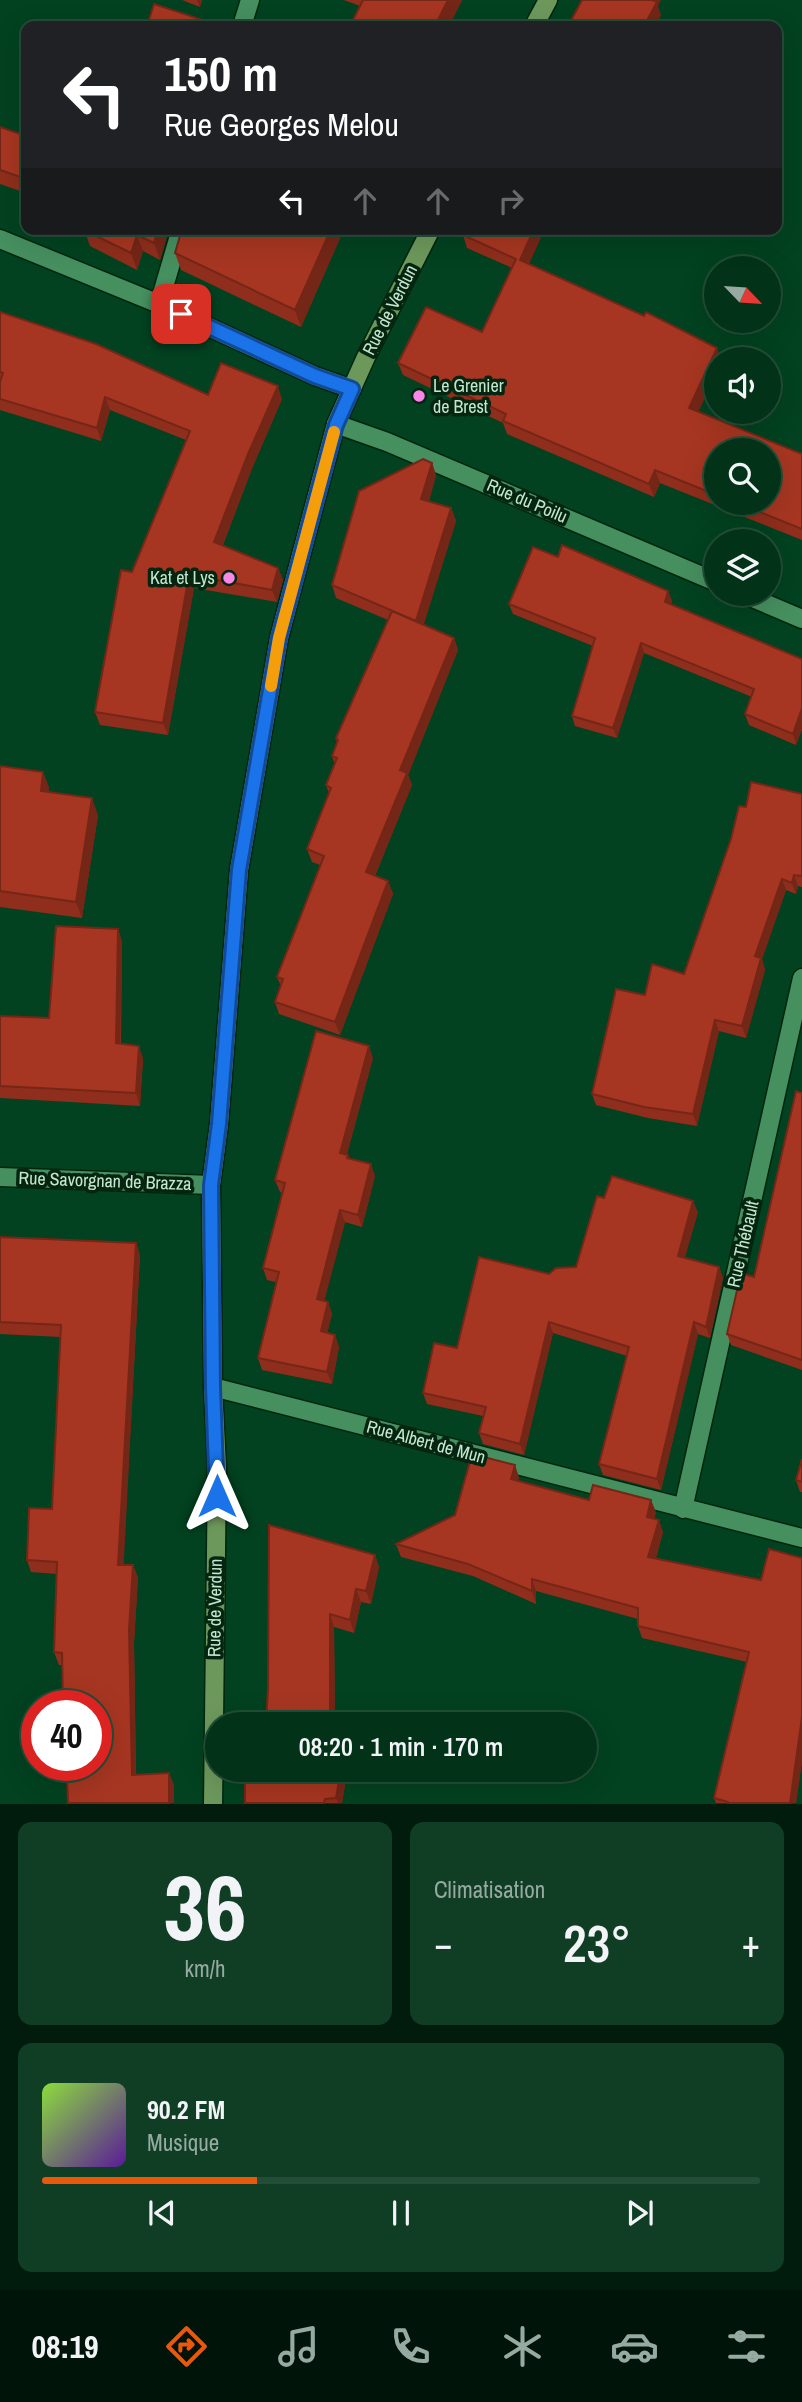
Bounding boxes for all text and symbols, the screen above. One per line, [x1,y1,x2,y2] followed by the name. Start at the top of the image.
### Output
[164,40,278,106] text: 150 m
[49,49,140,140] icon: left
[164,103,399,146] text: Rue Georges Melou
[273,182,311,220] icon: left
[346,182,384,220] icon: ahead
[419,182,457,220] icon: ahead
[492,182,530,220] icon: right
[704,256,780,332] north arrow
[704,256,781,606] map controls
[356,260,423,359] street label: Rue de Verdun
[151,284,211,344] pin
[162,295,200,333] icon: arrive
[704,347,781,424] button: sound
[433,373,504,419] place label: Le Grenier de Brest
[411,388,427,404] marker: Le Grenier de Brest
[704,438,781,515] button: search
[483,472,571,529] street label: Rue du Poilu
[704,529,781,606] button: layers
[150,565,215,590] place label: Kat et Lys
[221,570,237,586] marker: Kat et Lys
[18,1165,192,1196] street label: Rue Savorgnan de Brazza
[720,1198,765,1290] street label: Rue Thébault
[364,1414,488,1469] street label: Rue Albert de Mun
[180,1459,254,1533] position arrow
[201,1559,228,1657] street label: Rue de Verdun
[21,1690,112,1781] speed limit sign: 40
[299,1729,503,1764] text: 08:20 · 1 min · 170 m
[164,1846,247,1968] text: 36
[434,1874,545,1905] text: Climatisation
[563,1908,631,1978] text: 23°
[434,1918,452,1969] text: −
[742,1918,760,1969] text: +
[185,1953,225,1984] text: km/h
[147,2092,225,2127] text: 90.2 FM
[147,2127,219,2158] text: Musique
[143,2194,181,2232] icon: previous
[382,2194,420,2232] icon: pause
[621,2194,659,2232] icon: next
[162,2322,211,2371] icon: directions
[274,2322,323,2371] icon: music
[386,2322,435,2371] icon: phone
[498,2322,547,2371] icon: climate
[610,2322,659,2371] icon: car
[722,2322,771,2371] icon: filters
[31,2325,99,2368] text: 08:19

